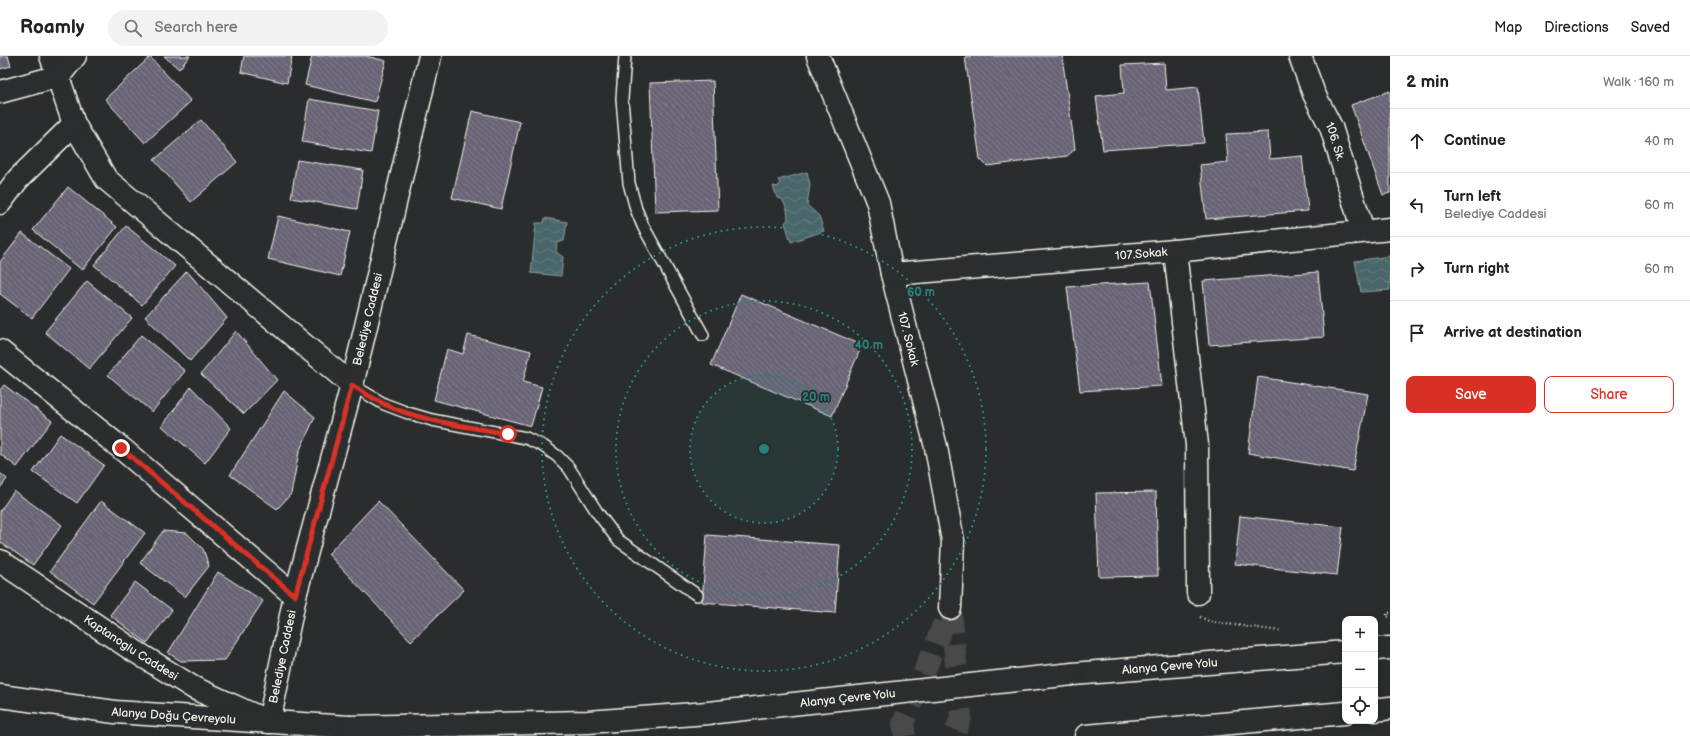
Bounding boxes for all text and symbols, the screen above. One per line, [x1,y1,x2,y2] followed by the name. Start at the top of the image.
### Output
[108,10,388,46] search box
[20,16,84,39] text: Roamly
[122,17,144,39] icon: search
[154,18,238,37] text: Search here
[1494,19,1522,36] text: Map
[1544,19,1609,36] text: Directions
[1631,19,1670,36] text: Saved
[1406,72,1449,92] text: 2 min
[1603,74,1674,90] text: Walk · 160 m
[1322,119,1349,163] street label: 106. Sk.
[1406,130,1428,152] icon: ahead
[1444,131,1506,150] text: Continue
[1644,133,1674,149] text: 40 m
[1444,187,1501,206] text: Turn left
[1406,194,1428,216] icon: left
[1644,197,1674,213] text: 60 m
[1444,206,1547,222] text: Belediye Caddesi
[1114,244,1168,263] street label: 107.Sokak
[1406,258,1428,280] icon: right
[1444,259,1509,278] text: Turn right
[1644,261,1674,277] text: 60 m
[349,271,386,367] street label: Belediye Caddesi
[907,285,935,300] text: 60 m
[894,310,923,368] street label: 107. Sokak
[1406,322,1428,344] icon: arrive
[1444,323,1582,342] text: Arrive at destination
[855,338,883,353] text: 40 m
[1406,376,1536,413] button: Save
[1544,376,1674,413] button: Share
[802,390,830,405] text: 20 m
[499,425,517,443] route start
[112,439,130,457] route end
[757,442,771,456] centre of rings
[266,608,299,705] street label: Belediye Caddesi
[81,612,181,684] street label: Kaptanoglu Caddesi
[1342,616,1378,724] map controls
[1342,616,1378,652] button: +
[1342,652,1378,688] button: −
[1121,655,1218,678] street label: Alanya Çevre Yolu
[799,686,896,711] street label: Alanya Çevre Yolu
[1342,688,1378,724] button: locate
[111,704,236,727] street label: Alanya Doğu Çevreyolu

